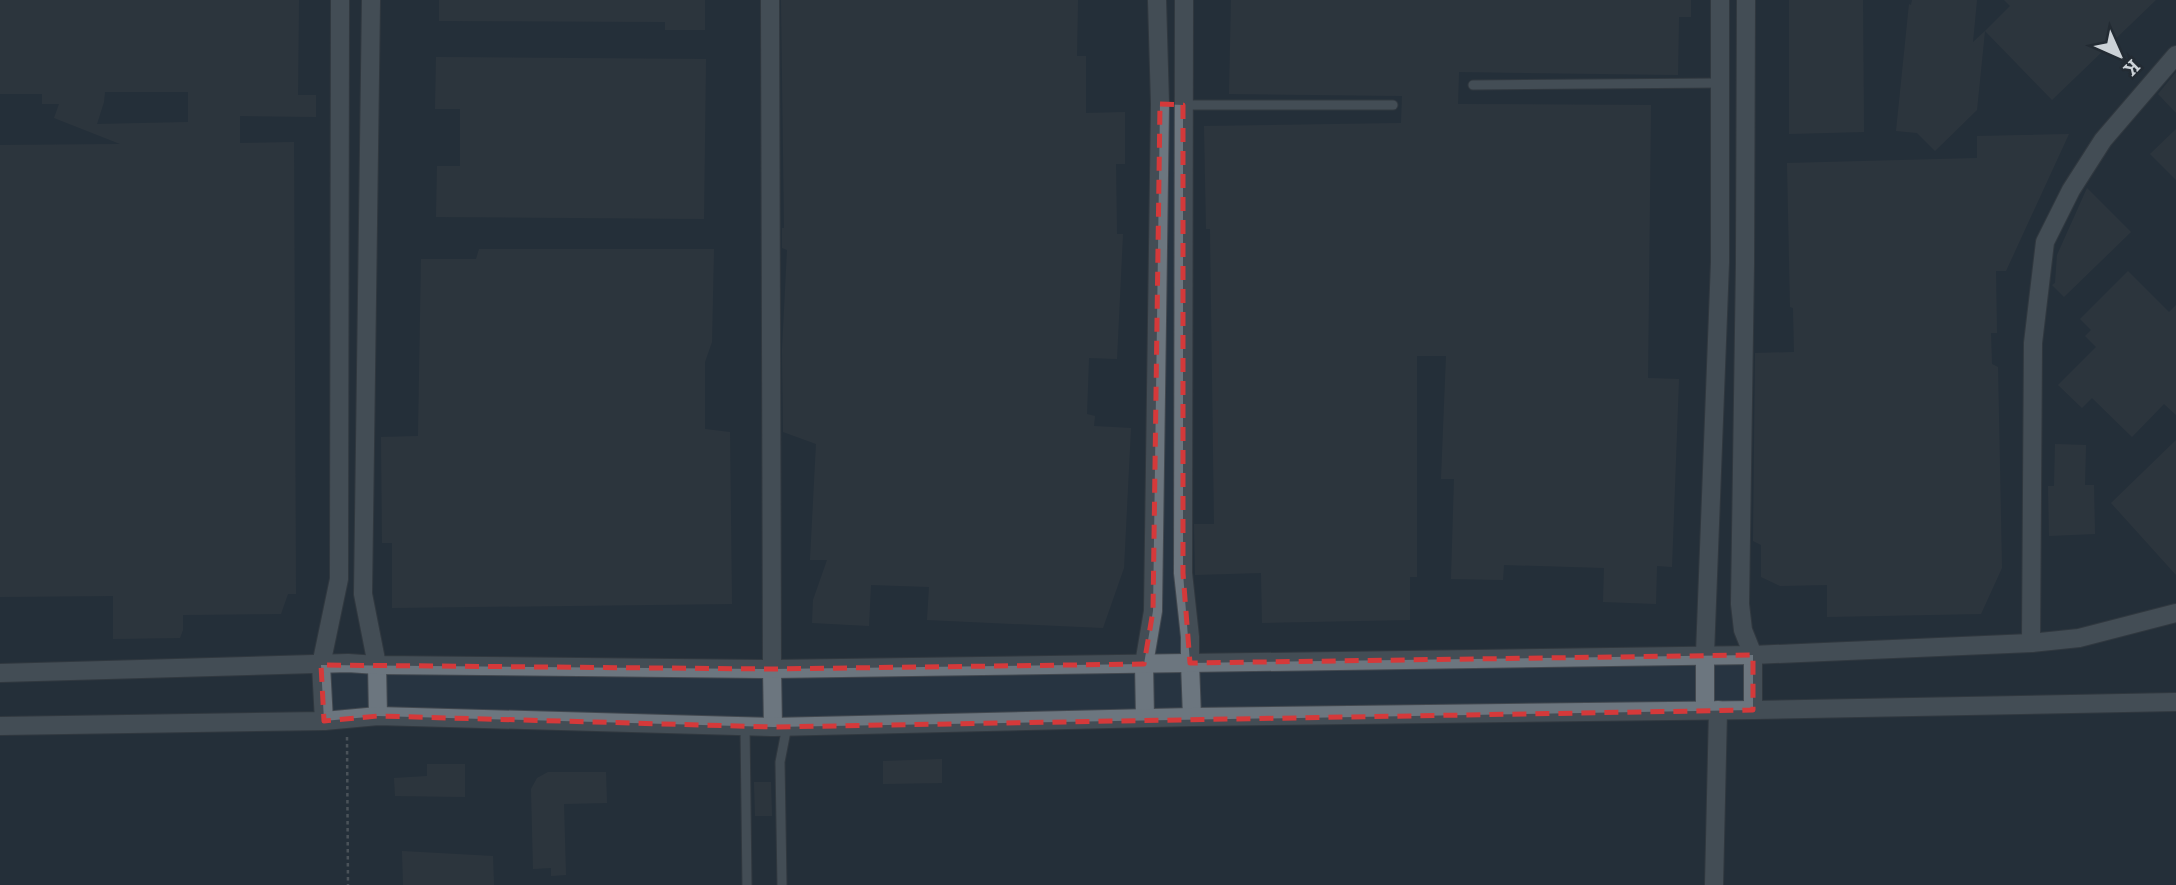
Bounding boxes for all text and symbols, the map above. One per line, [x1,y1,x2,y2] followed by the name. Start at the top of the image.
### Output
[2085,21,2155,91] north arrow
[2118,55,2145,81] text: K

